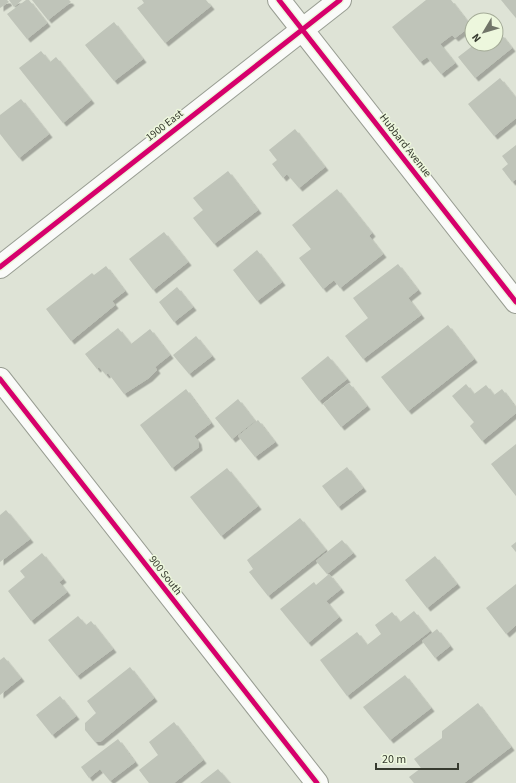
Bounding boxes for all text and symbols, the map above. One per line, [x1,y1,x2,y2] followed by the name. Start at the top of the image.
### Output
[464,12,504,52] north arrow
[468,30,485,45] text: N
[143,106,186,145] street label: 1900 East
[376,110,435,181] street label: Hubbard Avenue
[145,553,186,598] street label: 900 South
[376,745,458,771] scale bar
[382,751,406,768] text: 20 m

